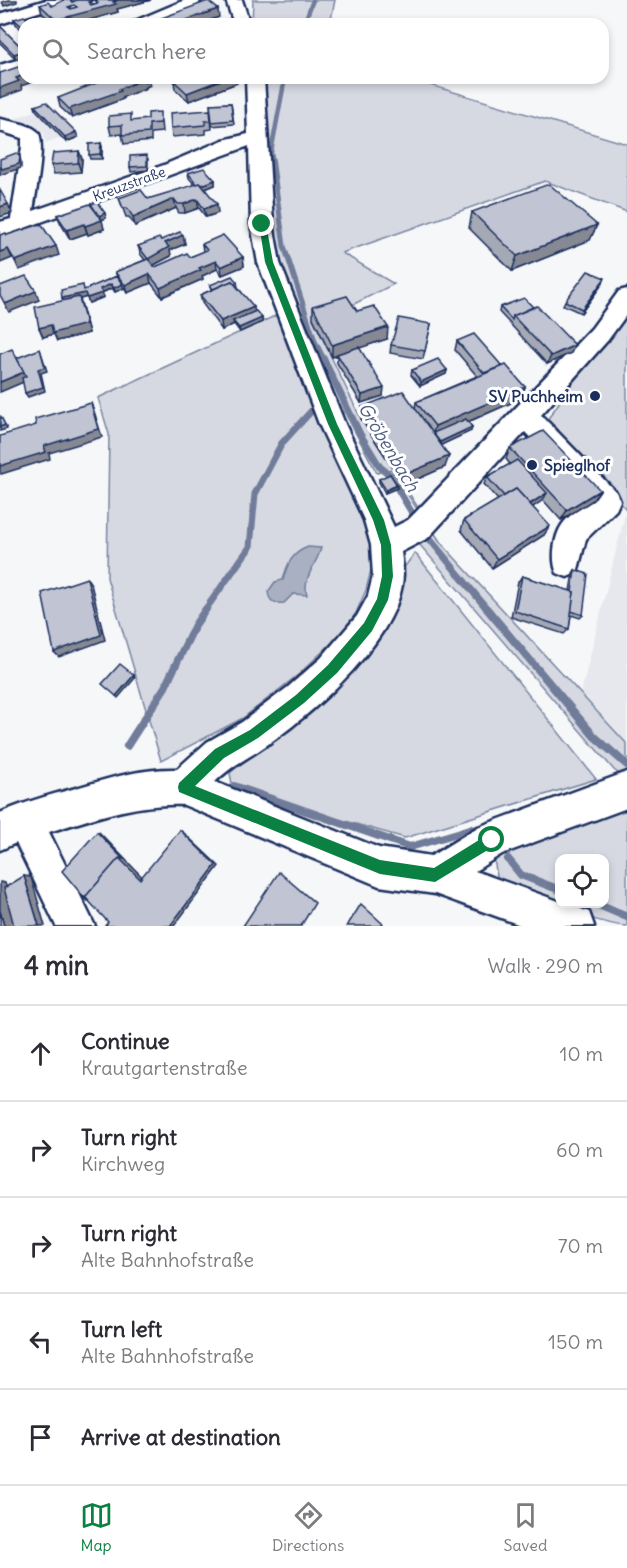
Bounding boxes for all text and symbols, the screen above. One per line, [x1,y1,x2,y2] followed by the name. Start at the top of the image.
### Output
[18,18,609,84] search box
[39,35,72,68] icon: search
[87,37,206,65] text: Search here
[90,163,168,205] street label: Kreuzstraße
[248,210,274,236] route end
[489,386,583,406] place label: SV Puchheim
[588,389,602,403] marker: SV Puchheim
[353,398,425,496] water label: Gröbenbach
[544,455,611,476] place label: Spieglhof
[525,458,539,472] marker: Spieglhof
[478,826,504,852] route start
[555,854,609,908] map controls
[555,854,609,908] button: locate
[24,949,89,982] text: 4 min
[488,953,603,978] text: Walk · 290 m
[81,1027,170,1055] text: Continue
[24,1037,57,1070] icon: ahead
[560,1041,603,1066] text: 10 m
[81,1055,248,1080] text: Krautgartenstraße
[81,1123,177,1151] text: Turn right
[24,1133,57,1166] icon: right
[556,1137,603,1162] text: 60 m
[81,1151,165,1176] text: Kirchweg
[81,1219,177,1247] text: Turn right
[24,1229,57,1262] icon: right
[558,1233,603,1258] text: 70 m
[81,1247,254,1272] text: Alte Bahnhofstraße
[81,1315,162,1343] text: Turn left
[24,1325,57,1358] icon: left
[548,1329,603,1354] text: 150 m
[81,1343,254,1368] text: Alte Bahnhofstraße
[24,1421,57,1454] icon: arrive
[81,1423,281,1451] text: Arrive at destination
[80,1499,113,1555] tab: Map
[272,1499,344,1555] tab: Directions
[504,1499,547,1555] tab: Saved

